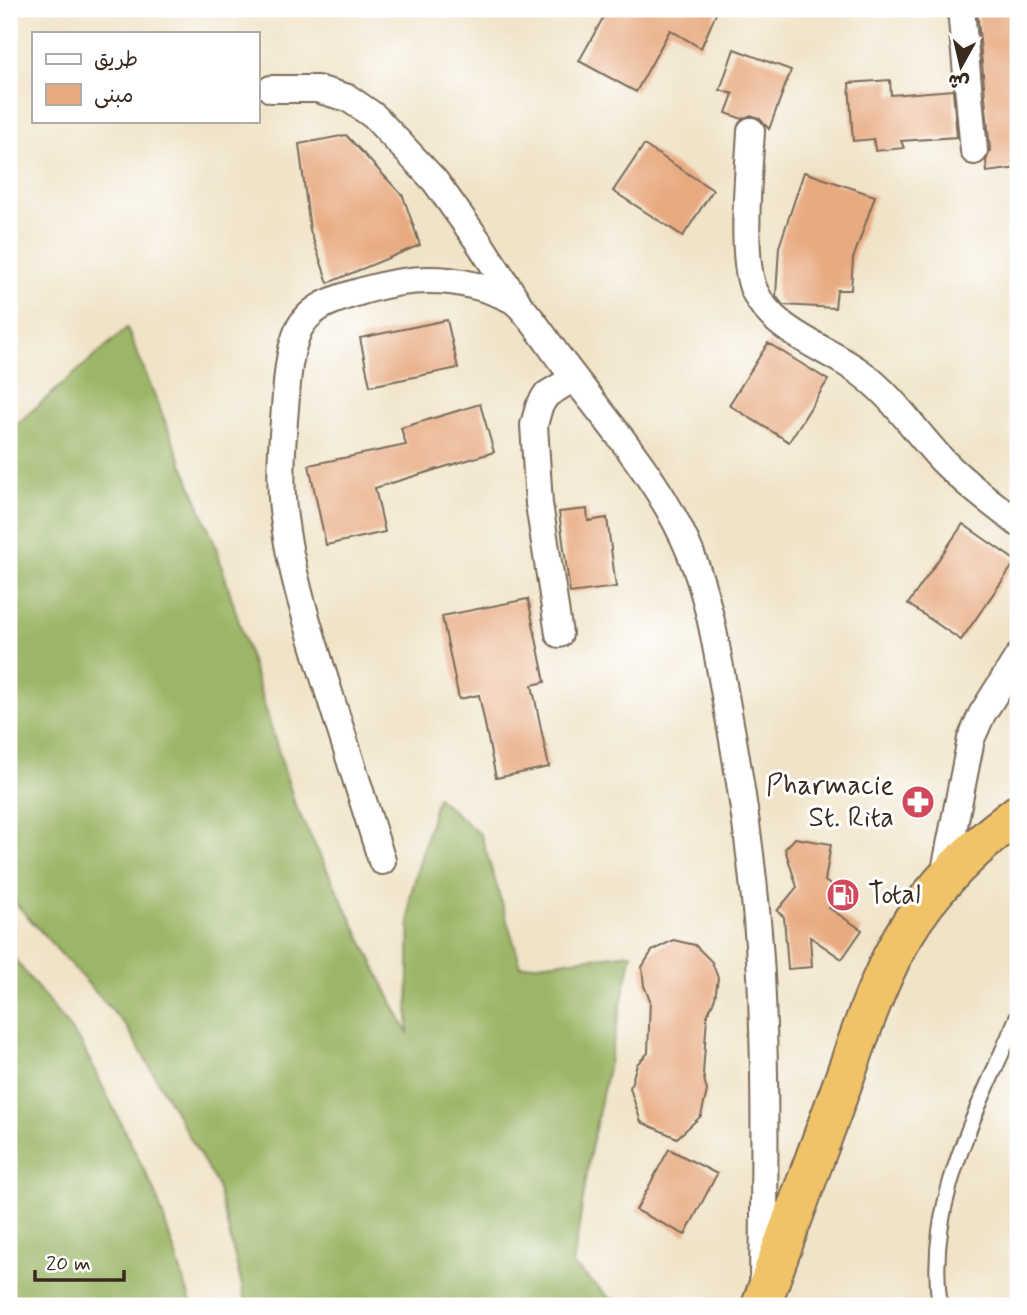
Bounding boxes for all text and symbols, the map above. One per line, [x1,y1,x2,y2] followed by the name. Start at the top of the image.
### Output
[32,32,259,122] legend
[926,32,996,102] north arrow
[94,46,138,74] text: طريق
[947,68,971,95] text: ش
[94,82,133,110] text: مبنى
[766,768,894,837] place label: Pharmacie St. Rita
[899,783,937,821] pharmacy icon: Pharmacie St. Rita
[824,876,862,914] fuel station icon: Total
[868,877,921,914] place label: Total
[35,1238,124,1282] scale bar
[46,1250,91,1278] text: 20 m

